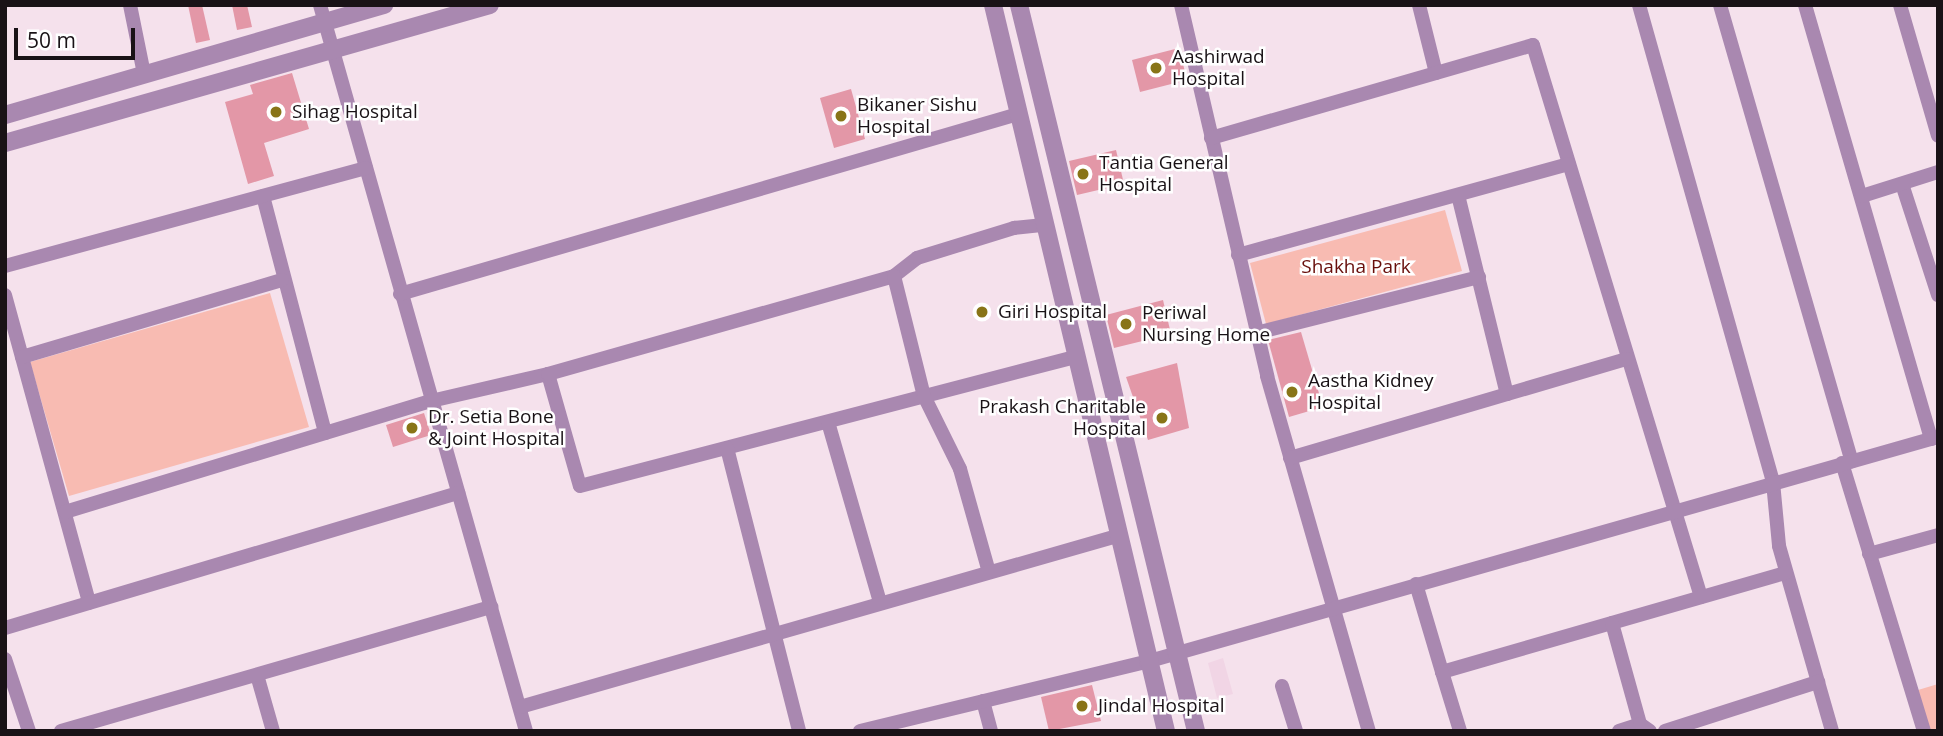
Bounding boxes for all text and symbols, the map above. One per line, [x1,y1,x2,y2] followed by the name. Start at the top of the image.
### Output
[18,14,138,58] scale bar
[27,26,76,54] text: 50 m
[1172,46,1265,90] place label: Aashirwad Hospital
[1146,58,1166,78] marker: Aashirwad Hospital
[857,94,977,138] place label: Bikaner Sishu Hospital
[292,101,418,123] place label: Sihag Hospital
[266,102,286,122] marker: Sihag Hospital
[831,106,851,126] marker: Bikaner Sishu Hospital
[1099,152,1229,196] place label: Tantia General Hospital
[1073,164,1093,184] marker: Tantia General Hospital
[1301,256,1411,278] park label: Shakha Park
[998,301,1107,323] place label: Giri Hospital
[972,302,992,322] marker: Giri Hospital
[1142,302,1270,346] place label: Periwal Nursing Home
[1116,314,1136,334] marker: Periwal Nursing Home
[1308,370,1433,414] place label: Aastha Kidney Hospital
[1282,382,1302,402] marker: Aastha Kidney Hospital
[979,396,1146,440] place label: Prakash Charitable Hospital
[428,406,565,450] place label: Dr. Setia Bone & Joint Hospital
[1152,408,1172,428] marker: Prakash Charitable Hospital
[402,418,422,438] marker: Dr. Setia Bone & Joint Hospital
[1098,695,1225,717] place label: Jindal Hospital
[1072,696,1092,716] marker: Jindal Hospital

